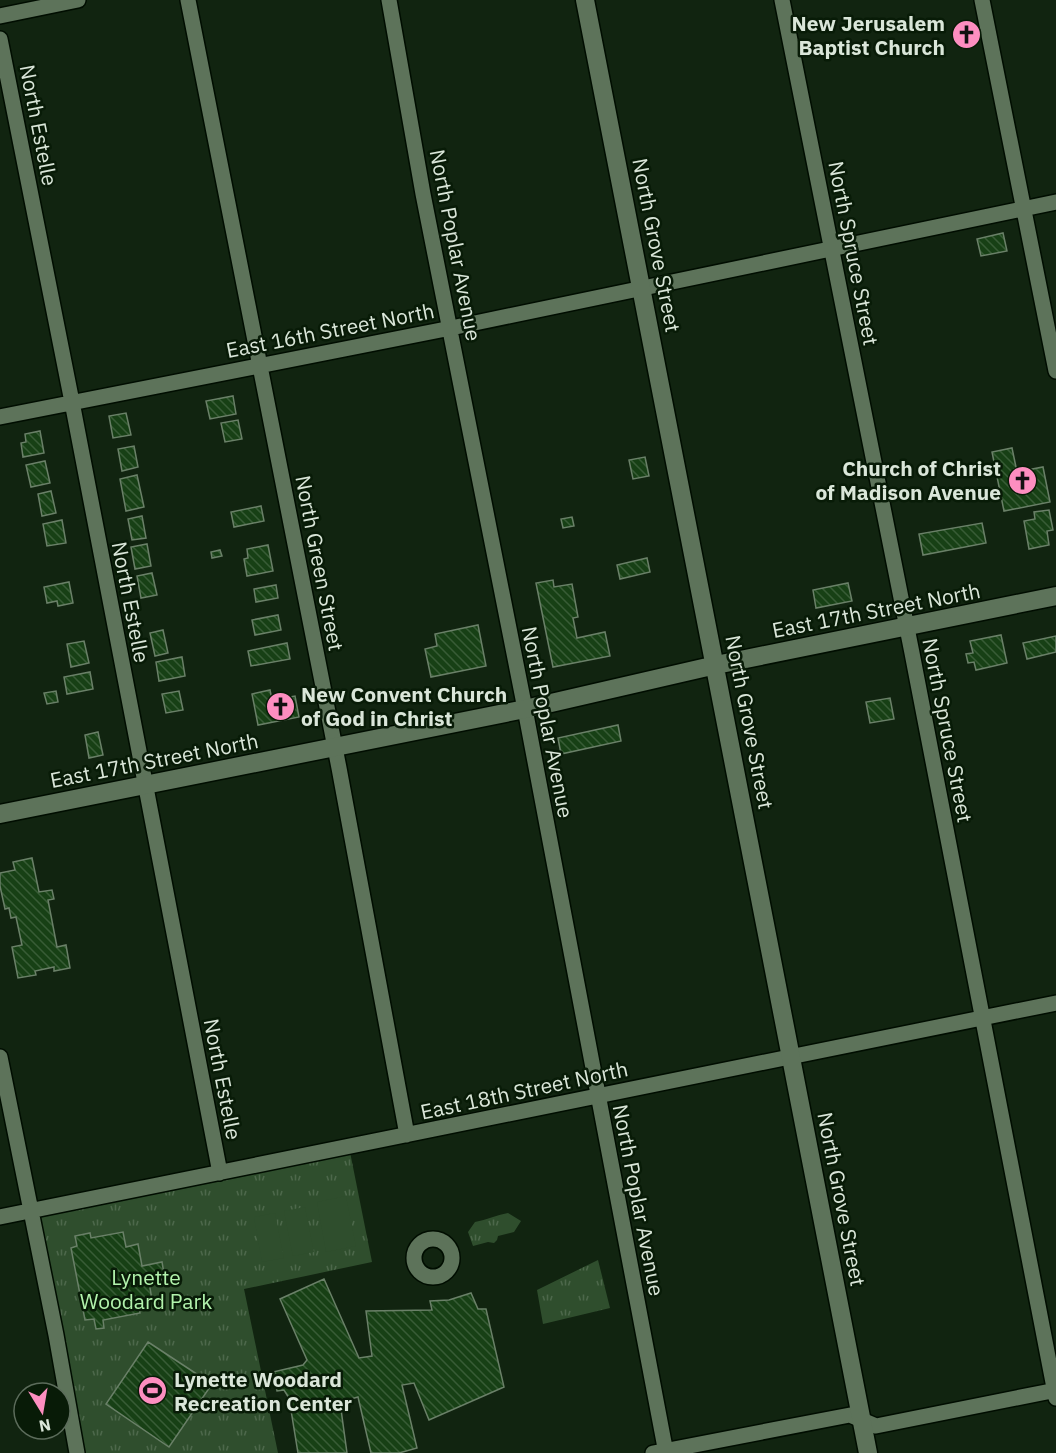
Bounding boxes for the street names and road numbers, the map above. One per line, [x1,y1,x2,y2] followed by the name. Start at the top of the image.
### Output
[14,62,64,188] street label: North Estelle
[424,147,488,343] street label: North Poplar Avenue
[626,156,688,334] street label: North Grove Street
[822,158,886,348] street label: North Spruce Street
[223,296,437,364] street label: East 16th Street North
[289,473,351,653] street label: North Green Street
[106,539,156,665] street label: North Estelle
[769,576,983,644] street label: East 17th Street North
[516,624,580,820] street label: North Poplar Avenue
[719,633,781,811] street label: North Grove Street
[916,635,980,825] street label: North Spruce Street
[47,726,261,794] street label: East 17th Street North
[198,1016,248,1142] street label: North Estelle
[418,1054,630,1126] street label: East 18th Street North
[607,1102,671,1298] street label: North Poplar Avenue
[811,1110,873,1288] street label: North Grove Street

